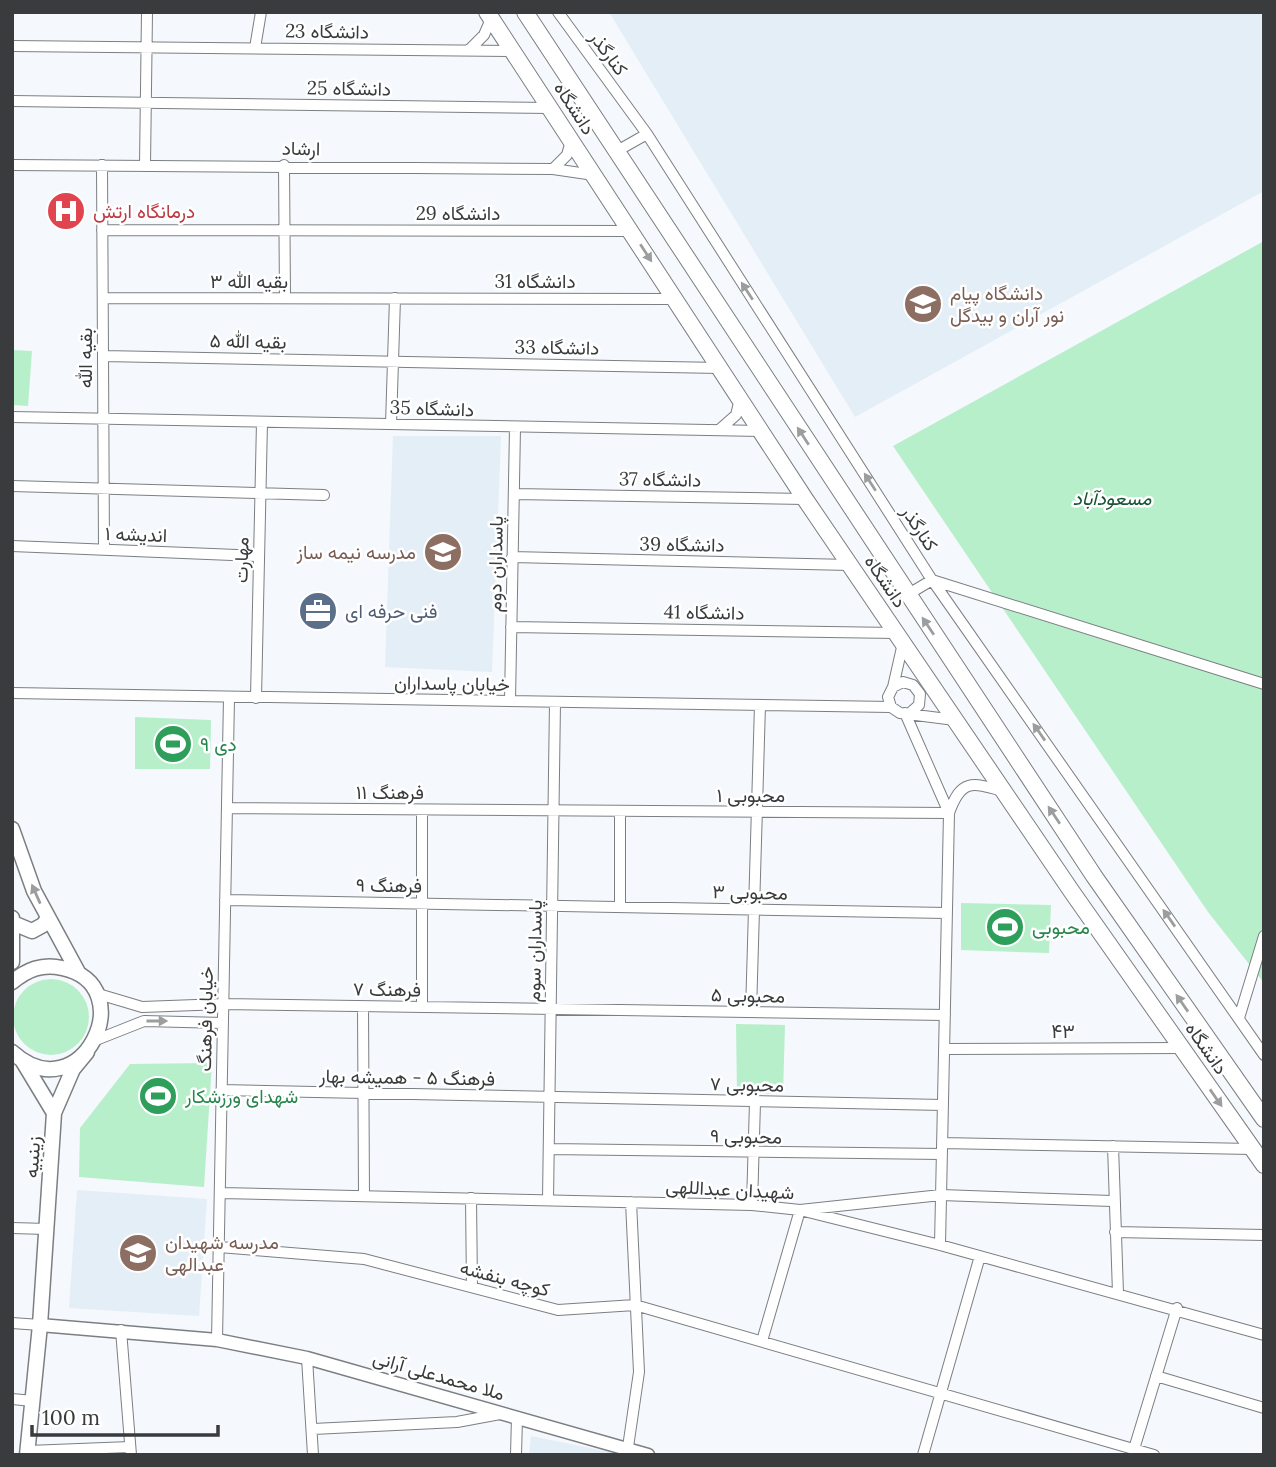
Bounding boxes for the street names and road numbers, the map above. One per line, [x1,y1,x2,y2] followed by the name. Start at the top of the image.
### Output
[285,18,369,44] street label: دانشگاه 23
[584,25,633,80] street label: کنارگذر
[307,75,391,101] street label: دانشگاه 25
[549,77,601,139] street label: دانشگاه
[282,136,320,160] street label: ارشاد
[416,201,500,225] street label: دانشگاه 29
[210,269,288,293] street label: بقیه الله ۳
[495,269,575,293] street label: دانشگاه 31
[73,328,97,388] street label: بقیه الله
[209,328,287,354] street label: بقیه الله ۵
[514,334,600,360] street label: دانشگاه 33
[389,395,475,421] street label: دانشگاه 35
[619,466,701,492] street label: دانشگاه 37
[896,500,944,555] street label: کنارگذر
[482,515,510,613] street label: پاسداران دوم
[104,521,168,547] street label: اندیشه ۱
[639,531,725,557] street label: دانشگاه 39
[229,537,253,583] street label: مهارت
[860,550,912,612] street label: دانشگاه
[663,599,745,625] street label: دانشگاه 41
[394,670,510,698] street label: خیابان پاسداران
[356,780,424,804] street label: فرهنگ ۱۱
[717,783,785,807] street label: محبوبی ۱
[356,872,422,898] street label: فرهنگ ۹
[712,879,788,905] street label: محبوبی ۳
[521,900,549,1003] street label: پاسداران سوم
[192,966,218,1072] street label: خیابان فرهنگ
[353,976,421,1002] street label: فرهنگ ۷
[711,982,785,1008] street label: محبوبی ۵
[1180,1017,1234,1079] street label: دانشگاه
[1051,1019,1075,1043] street label: ۴۳
[318,1063,495,1091] street label: فرهنگ ۵ - همیشه بهار
[710,1071,784,1097] street label: محبوبی ۷
[710,1123,782,1149] street label: محبوبی ۹
[19,1135,45,1179] street label: زینبیه
[665,1174,795,1204] street label: شهیدان عبداللهی
[457,1255,552,1303] street label: کوچه بنفشه
[370,1345,508,1405] street label: ملا محمدعلی آرانی

